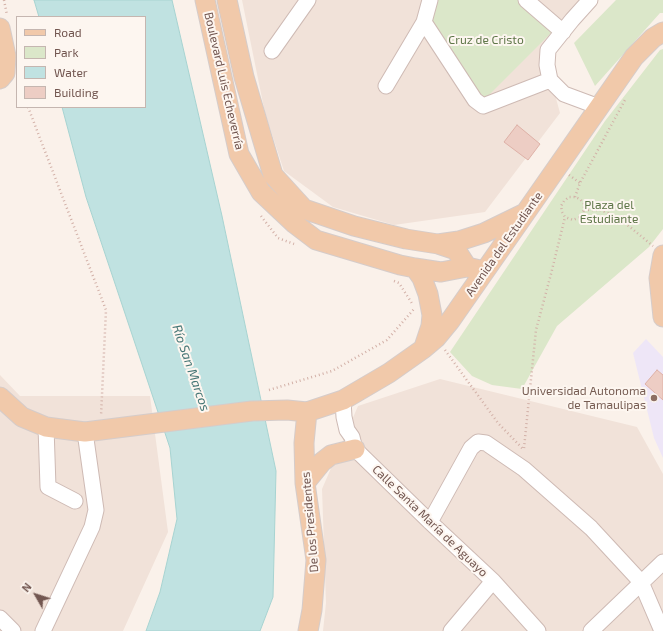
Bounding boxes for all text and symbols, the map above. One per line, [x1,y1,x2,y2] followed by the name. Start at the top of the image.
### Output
[201,11,247,151] street label: Boulevard Luis Echeverría
[16,16,146,108] legend
[54,25,82,39] text: Road
[448,33,524,47] park label: Cruz de Cristo
[54,45,79,59] text: Park
[54,65,88,79] text: Water
[54,85,98,99] text: Building
[462,189,546,299] street label: Avenida del Estudiante
[580,198,638,226] park label: Plaza del Estudiante
[169,323,213,413] water label: Río San Marcos
[522,384,646,412] place label: Universidad Autonoma de Tamaulipas
[649,393,659,403] marker: Universidad Autonoma de Tamaulipas
[369,462,491,580] street label: Calle Santa María de Aguayo
[298,471,322,573] street label: De los Presidentes
[16,575,56,615] north arrow
[19,580,34,594] text: N

